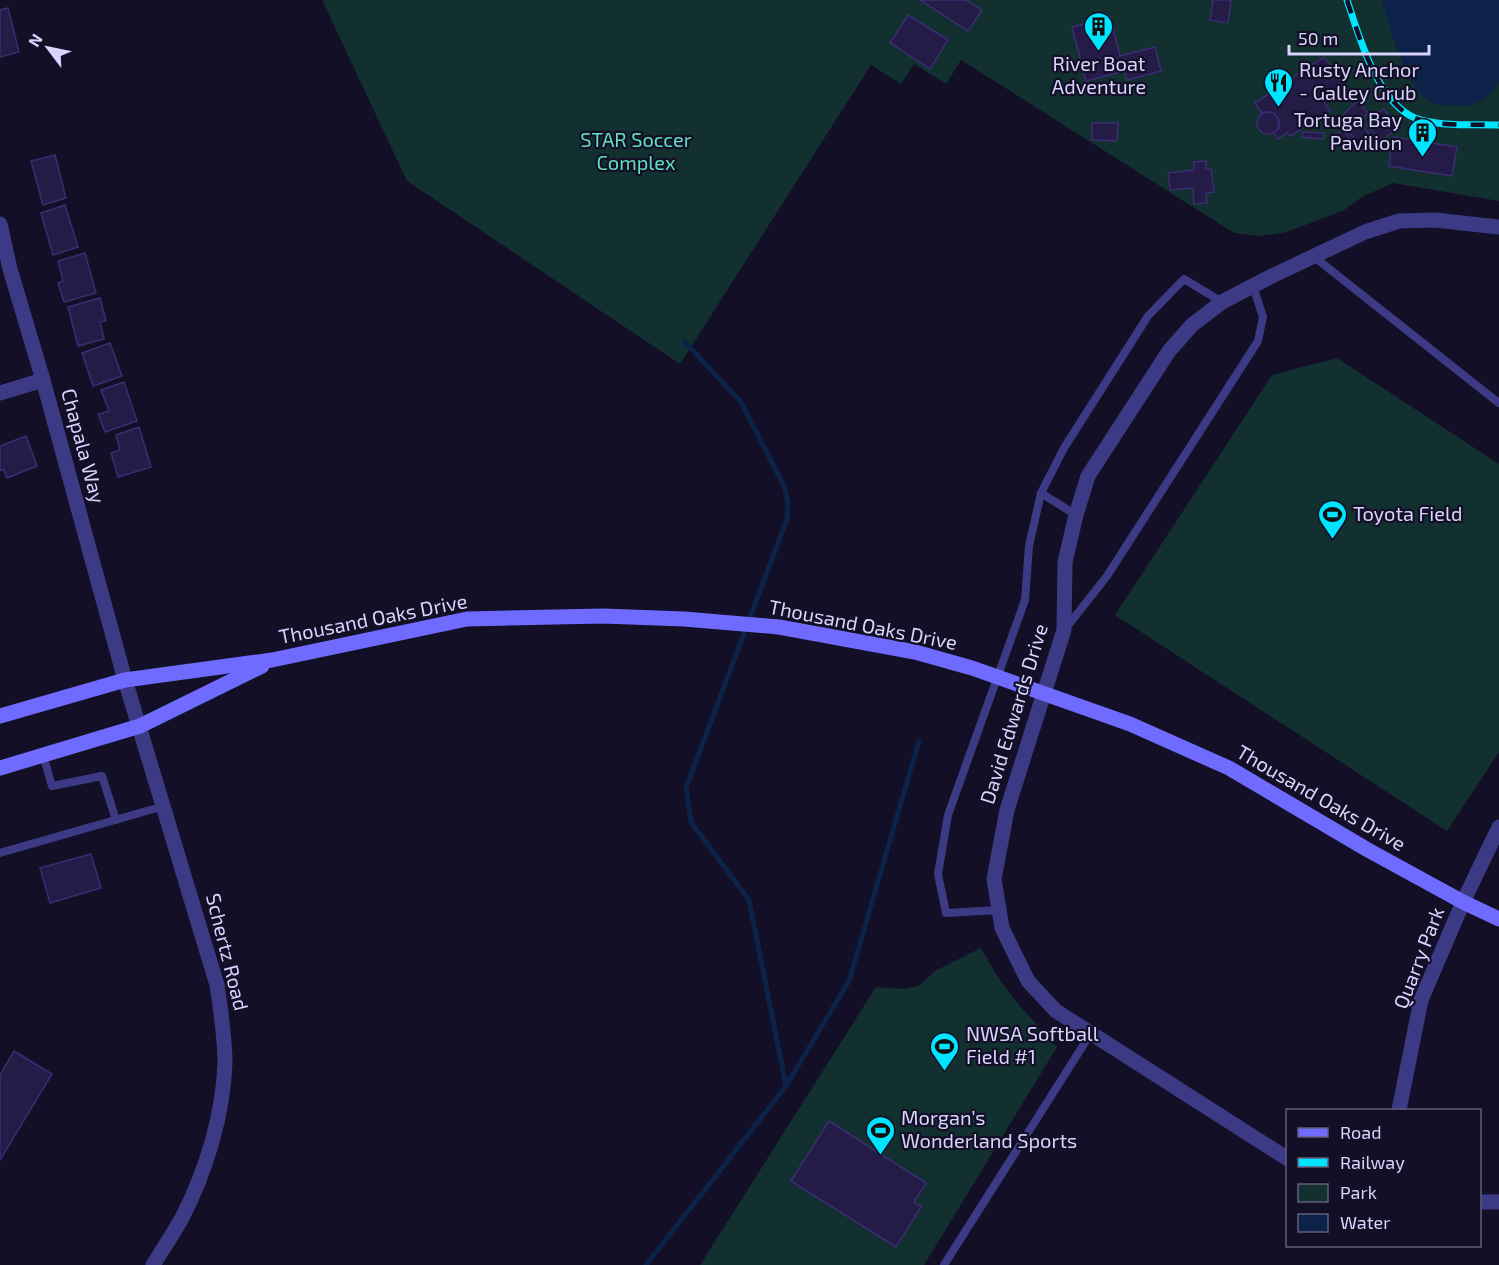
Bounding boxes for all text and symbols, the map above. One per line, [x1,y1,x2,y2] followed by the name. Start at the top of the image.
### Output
[1083,10,1115,52] building icon: River Boat Adventure
[18,18,78,78] north arrow
[1289,18,1428,56] scale bar
[1298,27,1338,49] text: 50 m
[24,30,46,50] text: N
[1052,51,1146,98] place label: River Boat Adventure
[1299,57,1420,104] place label: Rusty Anchor - Galley Grub
[1262,66,1294,108] restaurant icon: Rusty Anchor - Galley Grub
[1294,107,1402,154] place label: Tortuga Bay Pavilion
[1407,116,1439,158] building icon: Tortuga Bay Pavilion
[580,127,692,174] park label: STAR Soccer Complex
[57,386,111,506] street label: Chapala Way
[1316,498,1348,540] sports icon: Toyota Field
[1353,501,1462,525] place label: Toyota Field
[277,588,469,648] street label: Thousand Oaks Drive
[767,594,959,654] street label: Thousand Oaks Drive
[974,621,1052,807] street label: David Edwards Drive
[1233,739,1410,855] street label: Thousand Oaks Drive
[202,891,254,1013] street label: Schertz Road
[1388,903,1448,1012] street label: Quarry Park
[966,1021,1099,1068] place label: NWSA Softball Field #1
[929,1030,961,1072] sports icon: NWSA Softball Field #1
[901,1105,1077,1152] place label: Morgan’s Wonderland Sports
[1286,1109,1481,1247] legend
[864,1114,896,1156] sports icon: Morgan’s Wonderland Sports
[1340,1121,1381,1143] text: Road
[1340,1151,1405,1173] text: Railway
[1340,1181,1377,1203] text: Park
[1340,1211,1390,1233] text: Water

